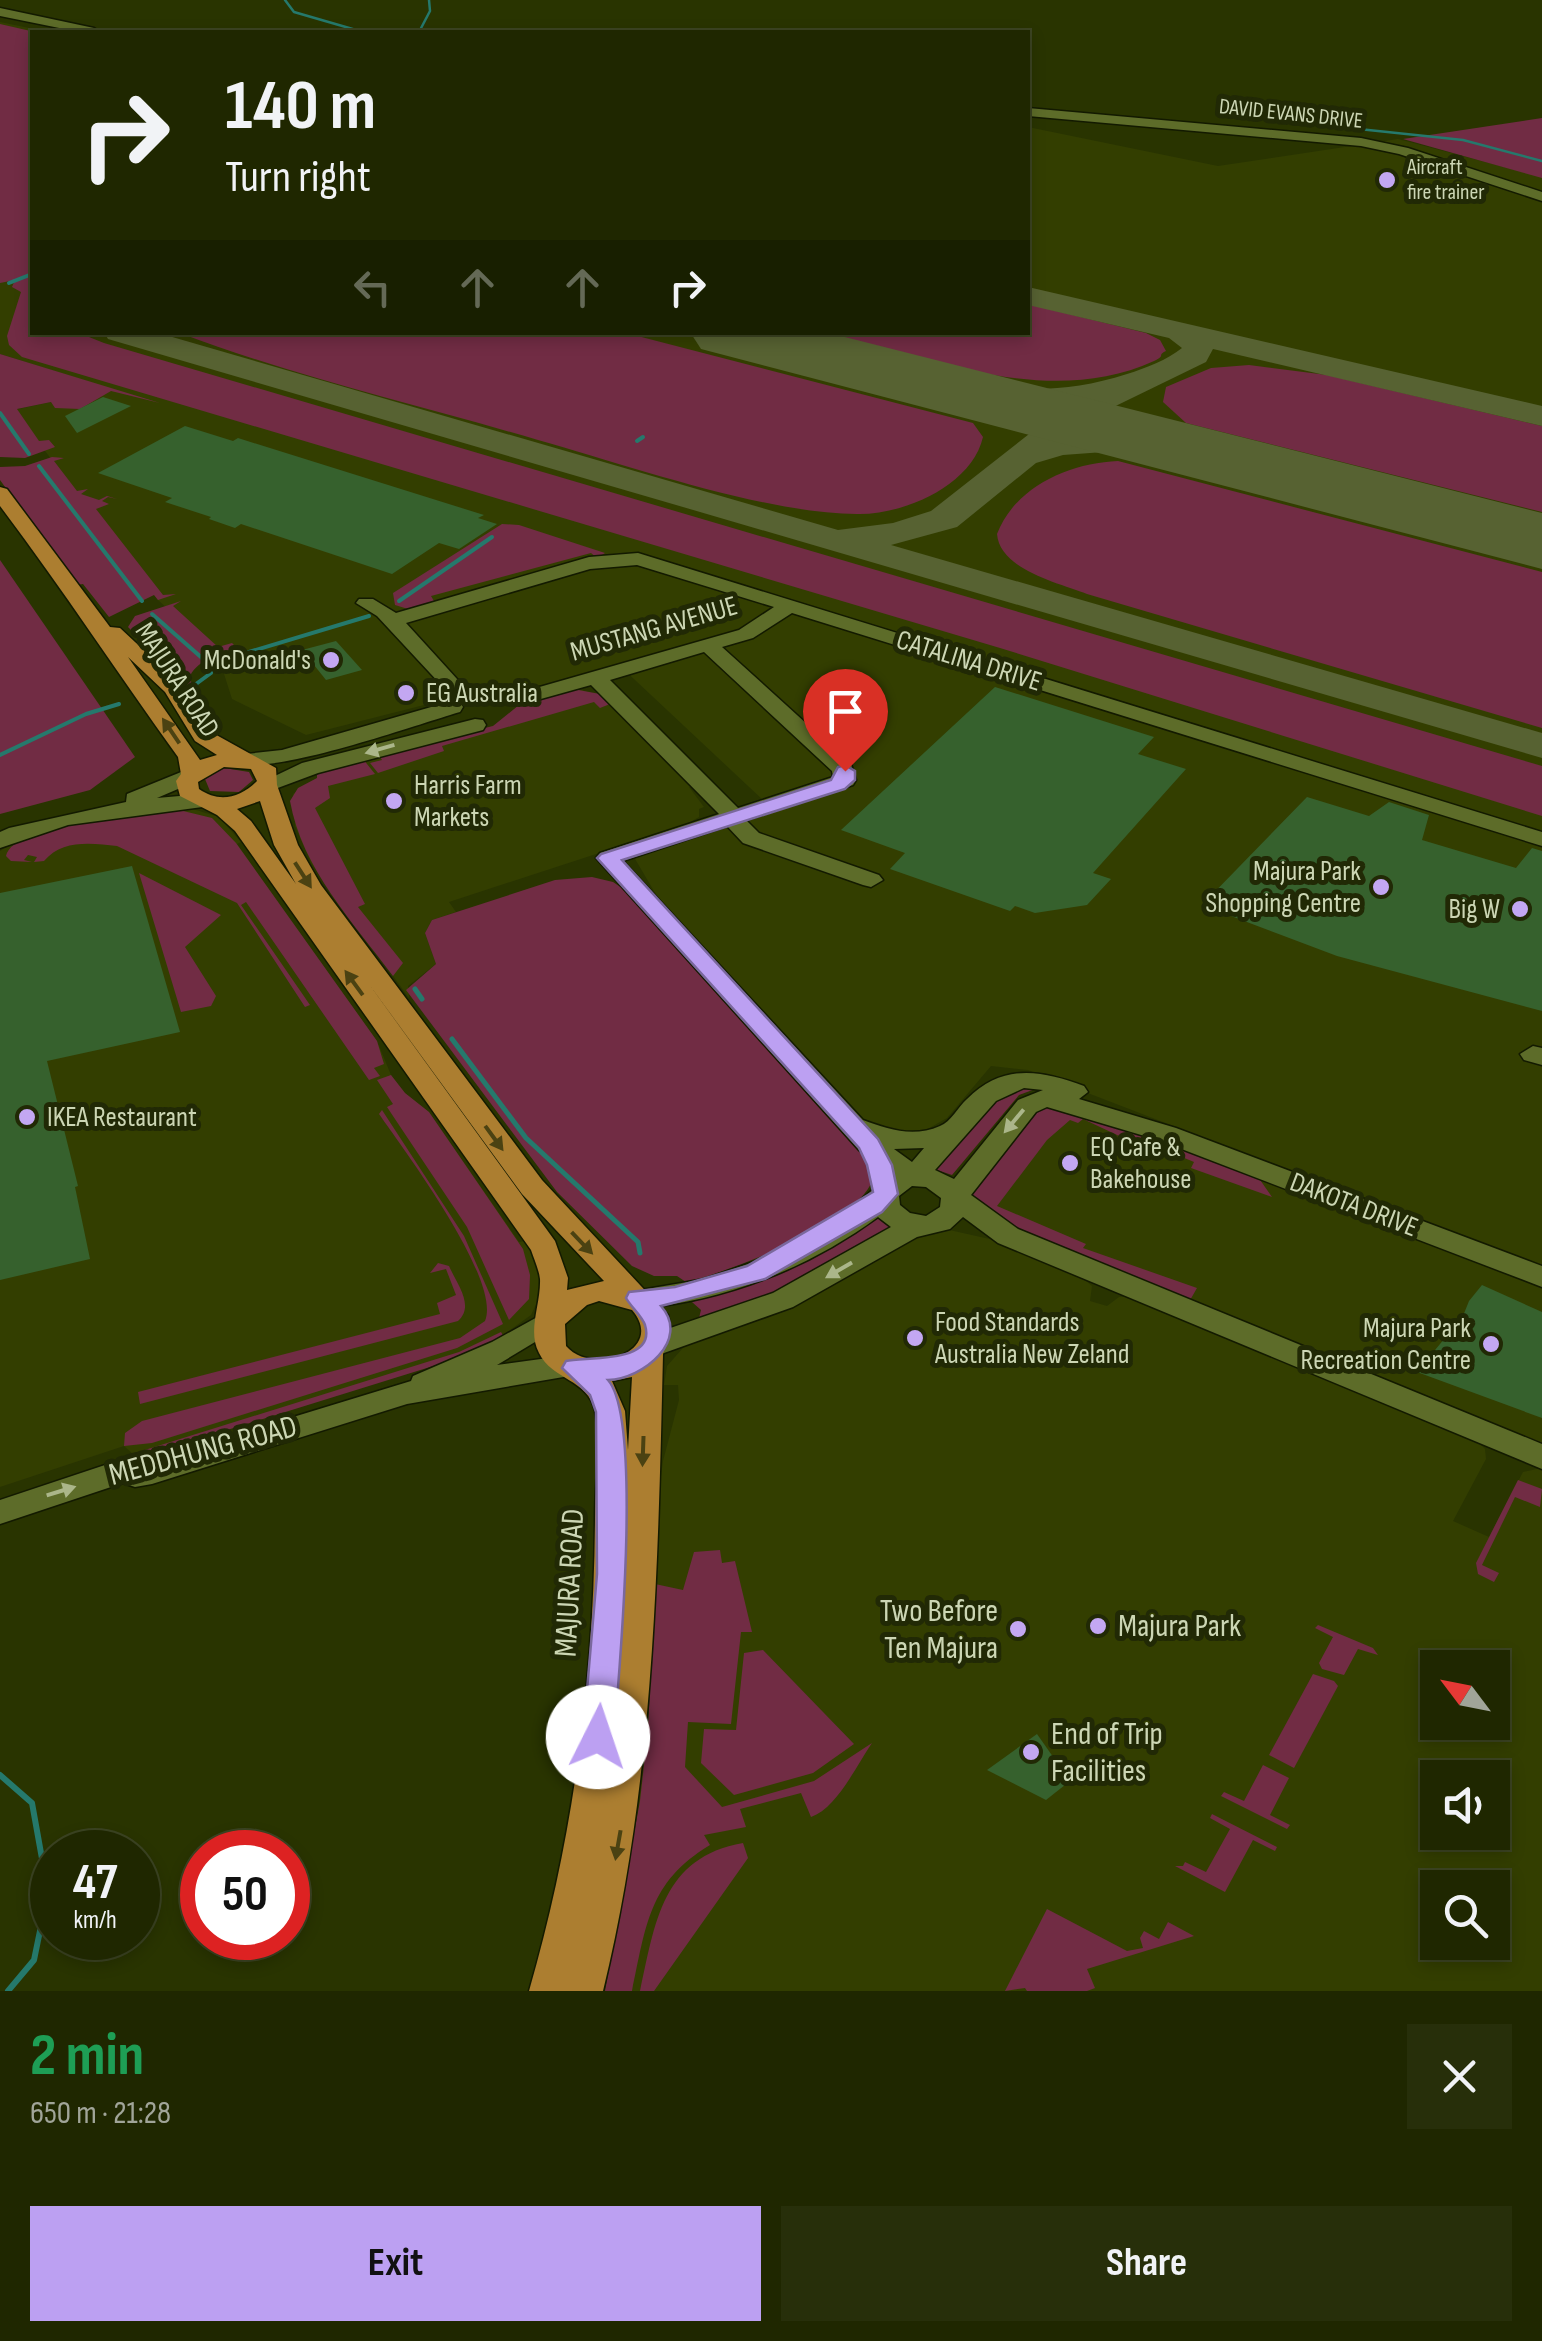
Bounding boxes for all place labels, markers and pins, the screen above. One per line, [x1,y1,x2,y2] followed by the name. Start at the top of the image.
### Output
[1406,154,1485,206] place label: Aircraft fire trainer
[1376,169,1398,191] marker: Aircraft fire trainer
[204,644,311,677] place label: McDonald's
[320,649,342,671] marker: McDonald's
[803,669,888,772] pin
[426,677,538,710] place label: EG Australia
[395,682,417,704] marker: EG Australia
[414,769,522,834] place label: Harris Farm Markets
[383,790,405,812] marker: Harris Farm Markets
[1205,855,1361,920] place label: Majura Park Shopping Centre
[1370,876,1392,898] marker: Majura Park Shopping Centre
[1448,893,1500,926] place label: Big W
[1509,898,1531,920] marker: Big W
[47,1101,197,1134] place label: IKEA Restaurant
[16,1106,38,1128] marker: IKEA Restaurant
[1090,1131,1191,1196] place label: EQ Cafe & Bakehouse
[1059,1152,1081,1174] marker: EQ Cafe & Bakehouse
[934,1306,1129,1371] place label: Food Standards Australia New Zeland
[1301,1312,1471,1377] place label: Majura Park Recreation Centre
[904,1327,926,1349] marker: Food Standards Australia New Zeland
[1480,1333,1502,1355] marker: Majura Park Recreation Centre
[880,1592,998,1668] place label: Two Before Ten Majura
[1118,1607,1241,1646] place label: Majura Park
[1087,1615,1109,1637] marker: Majura Park
[1007,1618,1029,1640] marker: Two Before Ten Majura
[1051,1715,1163,1791] place label: End of Trip Facilities
[1020,1741,1042,1763] marker: End of Trip Facilities

